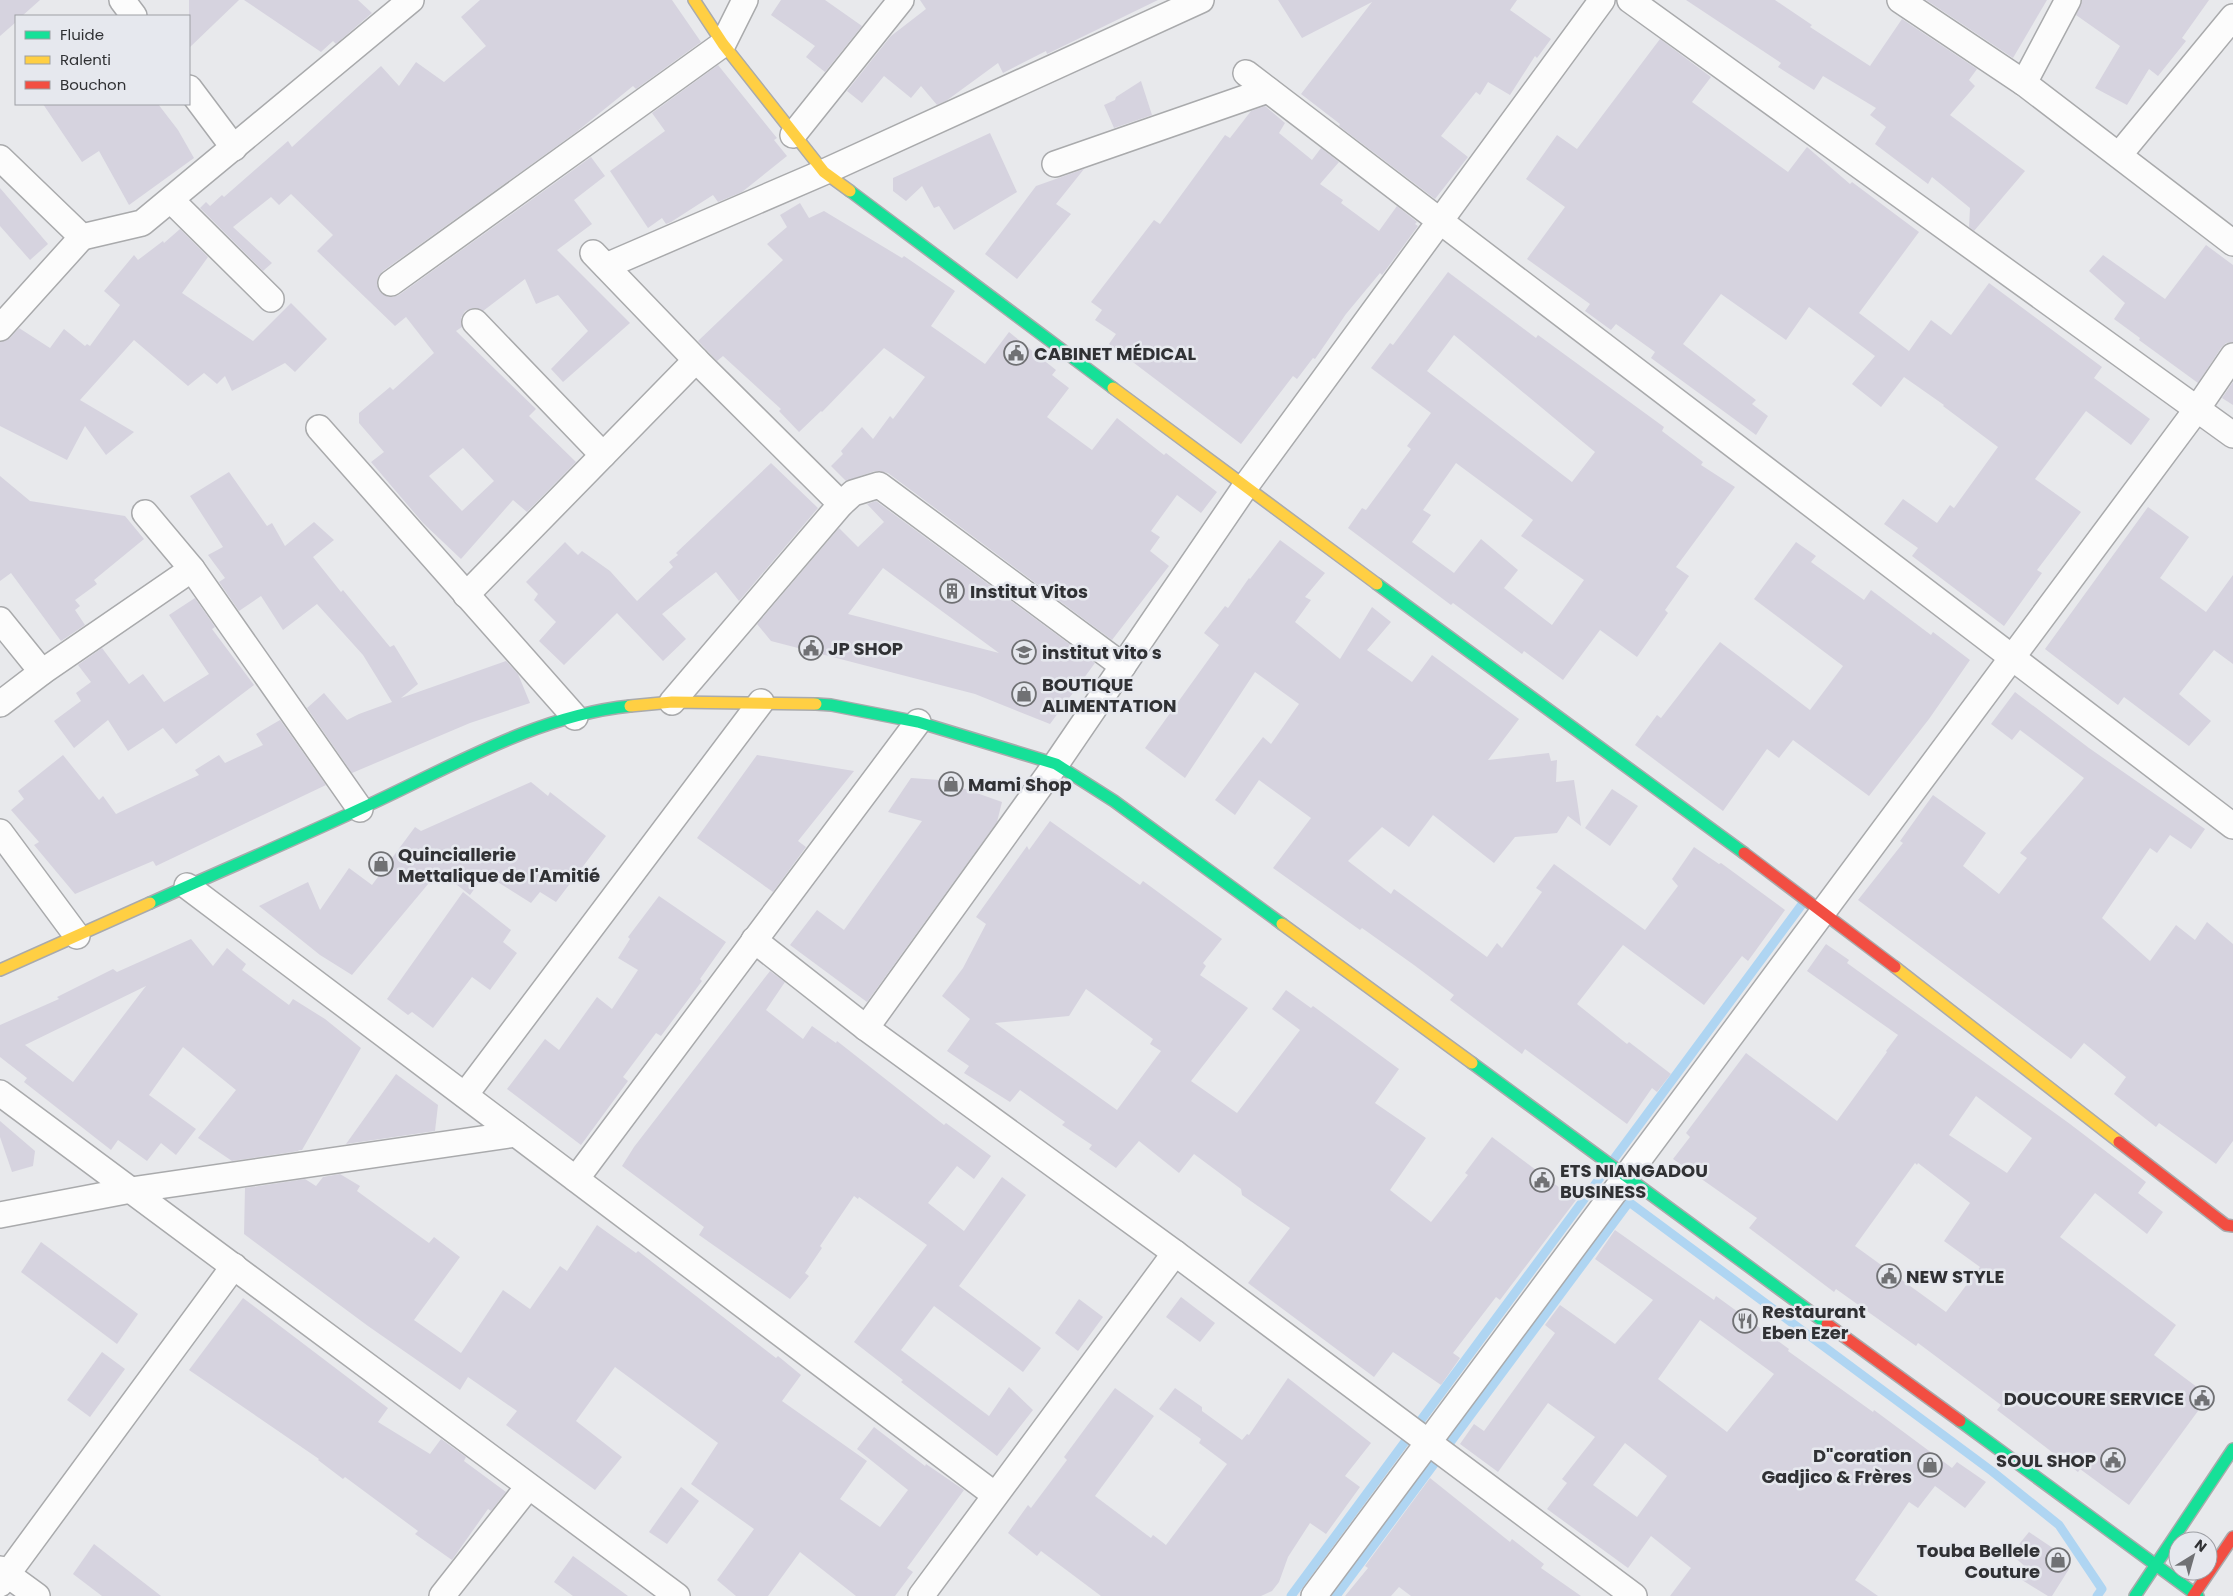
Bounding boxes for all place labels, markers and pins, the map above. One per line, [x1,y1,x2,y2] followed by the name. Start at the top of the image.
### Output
[1003,340,1029,366] public building icon: CABINET MÉDICAL
[1034,341,1197,366] place label: CABINET MÉDICAL
[939,578,965,604] building icon: Institut Vitos
[970,579,1088,604] place label: Institut Vitos
[798,635,824,661] public building icon: JP SHOP
[828,636,903,661] place label: JP SHOP
[1011,639,1037,665] school or university icon: institut vito s
[1042,640,1162,665] place label: institut vito s
[1042,672,1177,718] place label: BOUTIQUE ALIMENTATION
[1011,681,1037,707] shop icon: BOUTIQUE ALIMENTATION
[938,771,964,797] shop icon: Mami Shop
[968,772,1072,797] place label: Mami Shop
[398,842,600,888] place label: Quinciallerie Mettalique de l'Amitié
[368,851,394,877] shop icon: Quinciallerie Mettalique de l'Amitié
[1560,1158,1708,1204] place label: ETS NIANGADOU BUSINESS
[1529,1167,1555,1193] public building icon: ETS NIANGADOU BUSINESS
[1876,1263,1902,1289] public building icon: NEW STYLE
[1906,1264,2004,1289] place label: NEW STYLE
[1762,1299,1866,1345] place label: Restaurant Eben Ezer
[1732,1308,1758,1334] restaurant icon: Restaurant Eben Ezer
[2189,1385,2215,1411] public building icon: DOUCOURE SERVICE
[2004,1386,2184,1411] place label: DOUCOURE SERVICE
[1761,1443,1912,1489] place label: D"coration Gadjico & Frères
[2100,1447,2126,1473] public building icon: SOUL SHOP
[1996,1448,2096,1473] place label: SOUL SHOP
[1917,1452,1943,1478] shop icon: D"coration Gadjico & Frères
[1916,1538,2040,1584] place label: Touba Bellele Couture
[2045,1547,2071,1573] shop icon: Touba Bellele Couture

